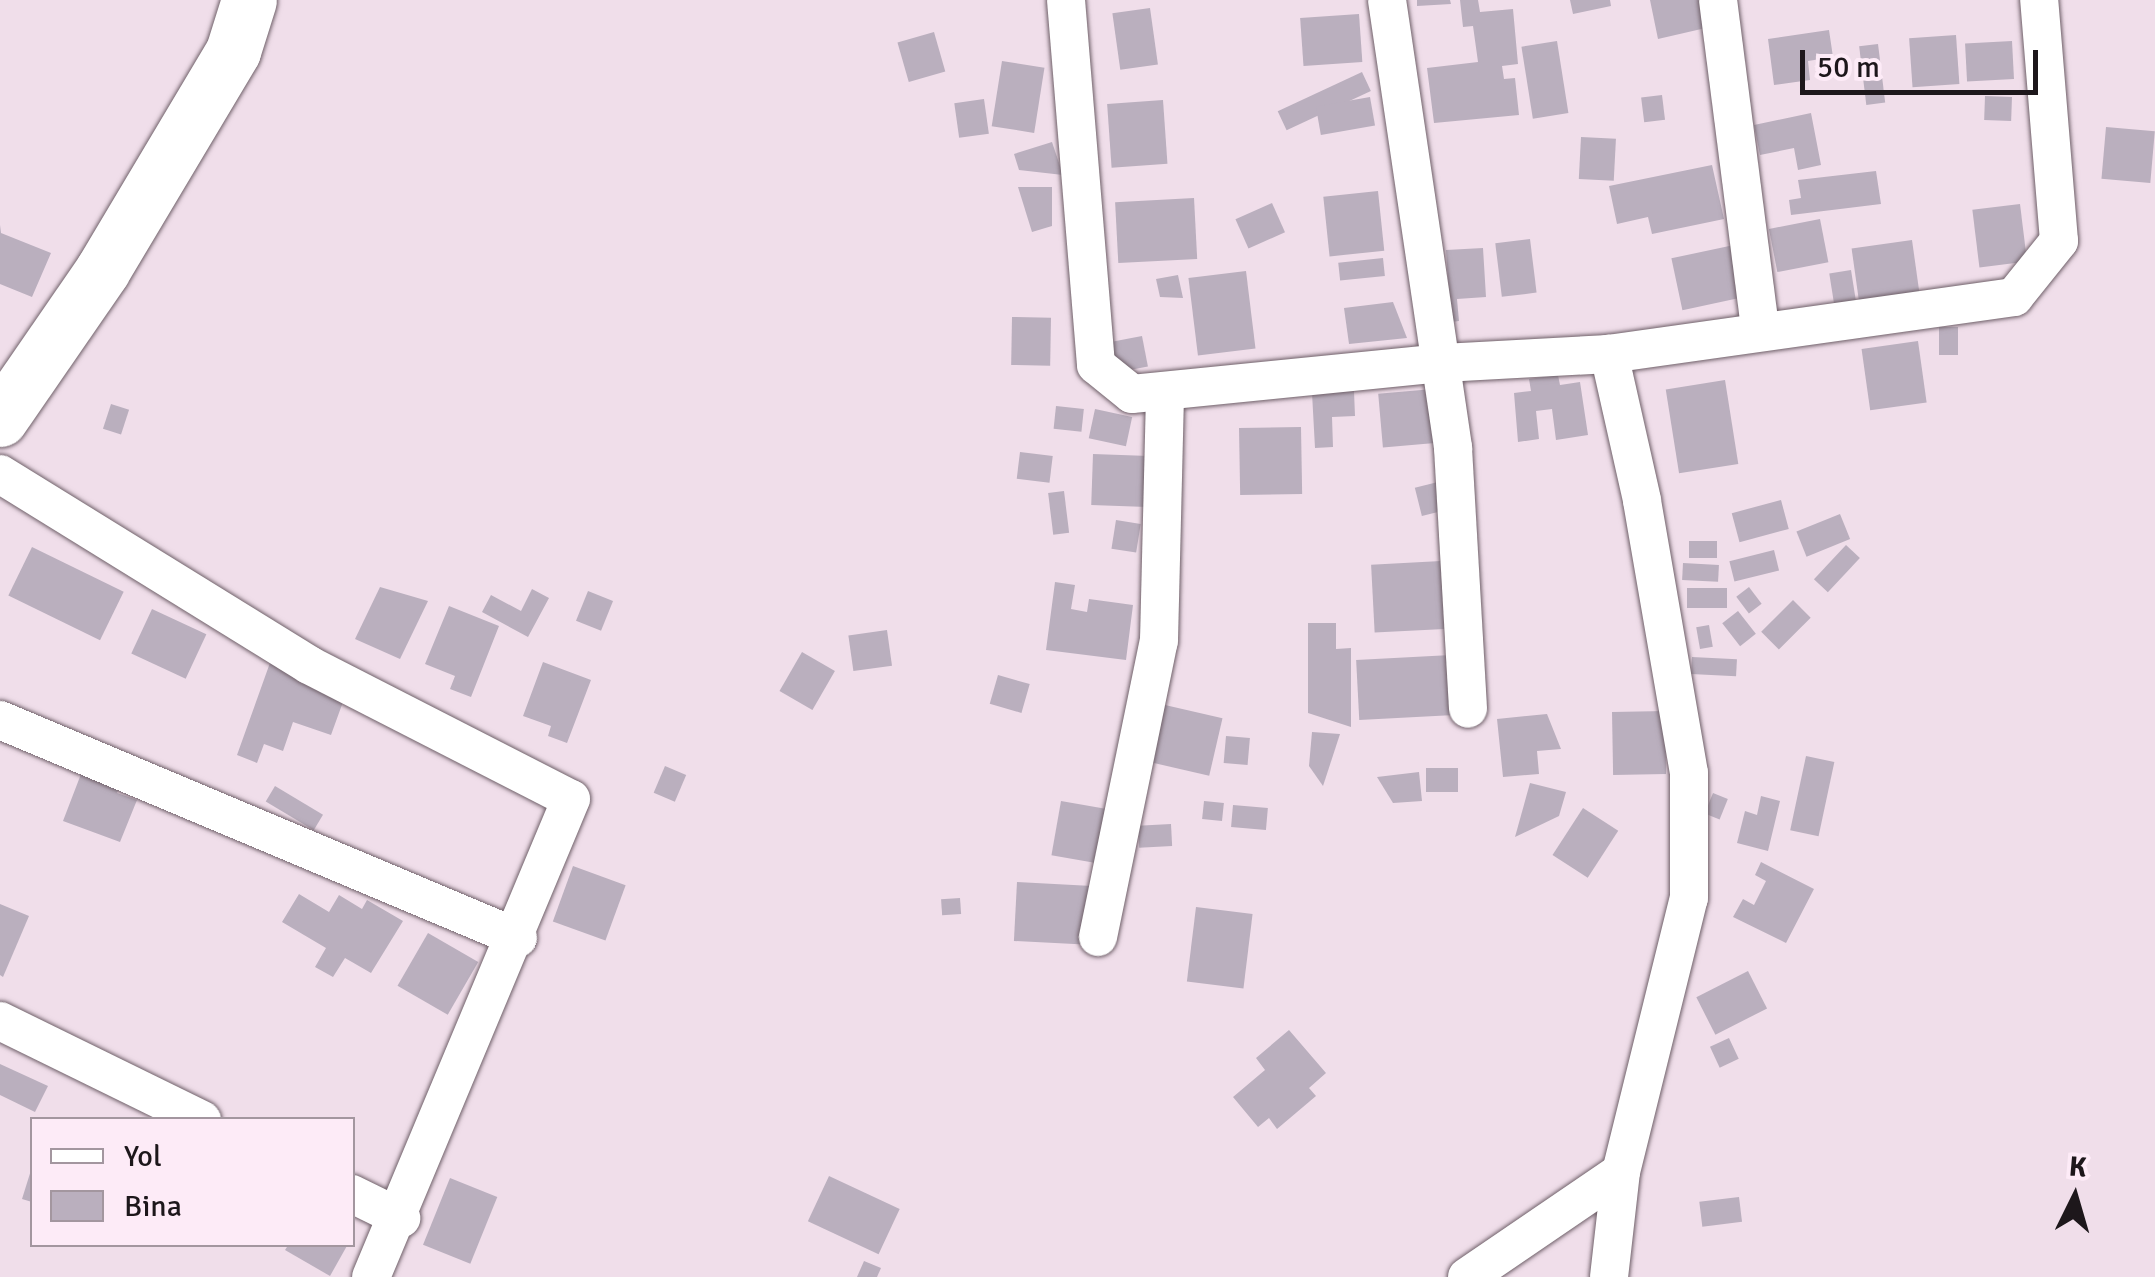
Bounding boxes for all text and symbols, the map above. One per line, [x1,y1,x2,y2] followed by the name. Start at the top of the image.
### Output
[1805,30,2042,92] scale bar
[1817,49,1880,86] text: 50 m
[30,1117,355,1247] legend
[124,1138,162,1175] text: Yol
[2025,1147,2125,1247] north arrow
[2067,1149,2088,1185] text: K
[124,1188,182,1225] text: Bina

